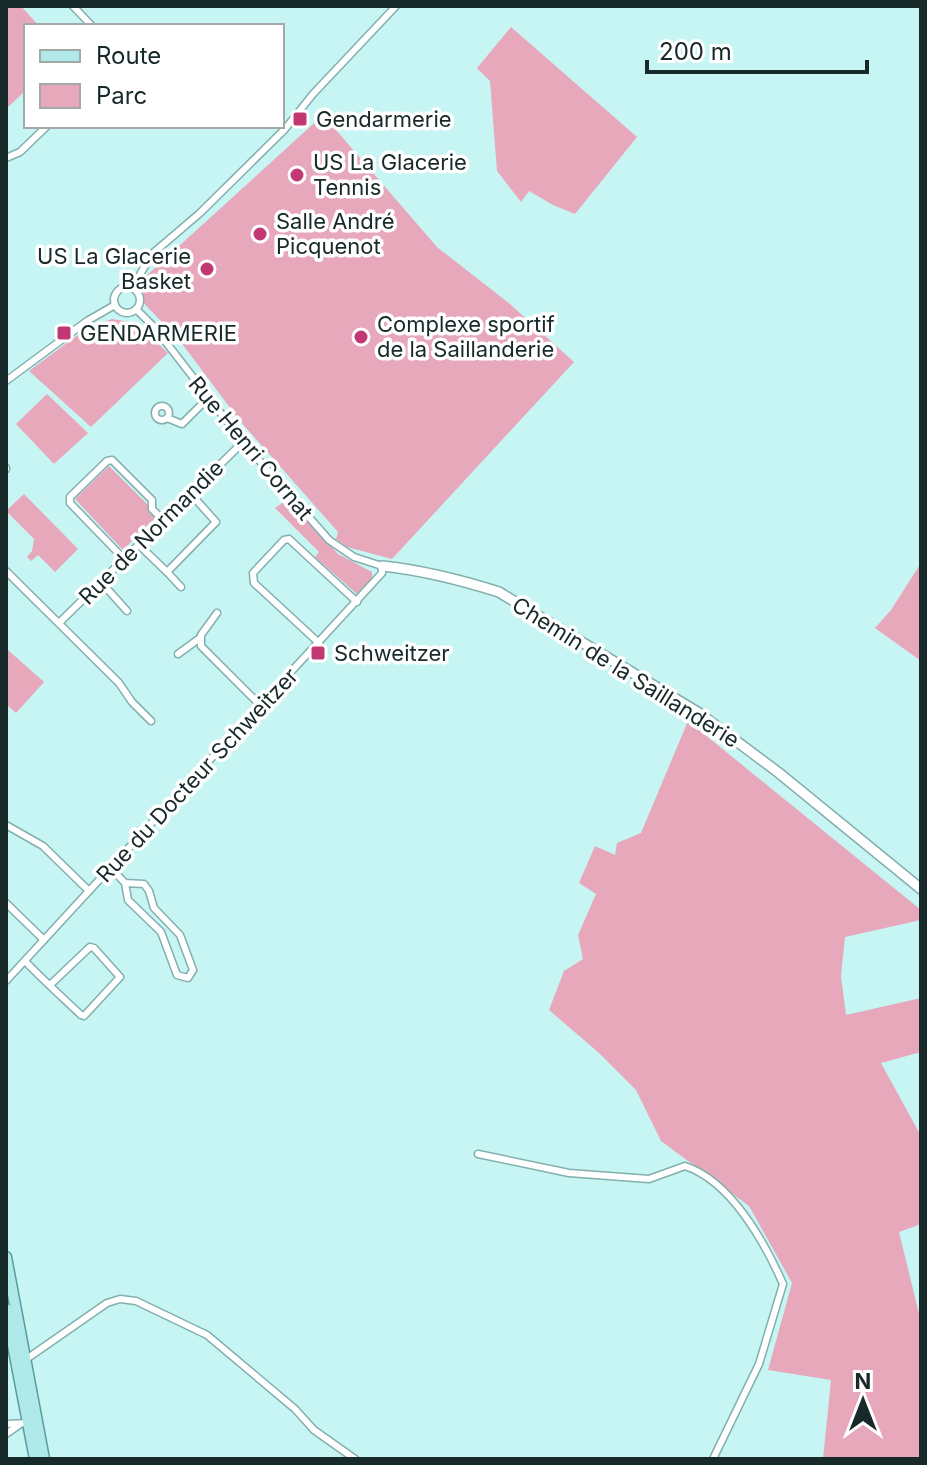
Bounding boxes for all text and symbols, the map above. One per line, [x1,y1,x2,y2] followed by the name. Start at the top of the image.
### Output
[24,24,284,128] legend
[647,24,867,74] scale bar
[659,37,732,66] text: 200 m
[96,41,161,70] text: Route
[96,81,147,110] text: Parc
[316,106,452,132] place label: Gendarmerie
[291,110,309,128] marker: Gendarmerie
[313,149,467,200] place label: US La Glacerie Tennis
[288,166,306,184] marker: US La Glacerie Tennis
[276,208,395,259] place label: Salle André Picquenot
[251,225,269,243] marker: Salle André Picquenot
[37,243,191,294] place label: US La Glacerie Basket
[198,260,216,278] marker: US La Glacerie Basket
[377,311,555,362] place label: Complexe sportif de la Saillanderie
[80,320,237,346] place label: GENDARMERIE
[55,324,73,342] marker: GENDARMERIE
[352,328,370,346] marker: Complexe sportif de la Saillanderie
[184,371,318,525] street label: Rue Henri Cornat
[73,454,229,610] street label: Rue de Normandie
[508,591,744,753] street label: Chemin de la Saillanderie
[334,640,450,666] place label: Schweitzer
[309,644,327,662] marker: Schweitzer
[91,663,303,887] street label: Rue du Docteur Schweitzer
[823,1361,903,1441] north arrow
[855,1368,871,1394] text: N

